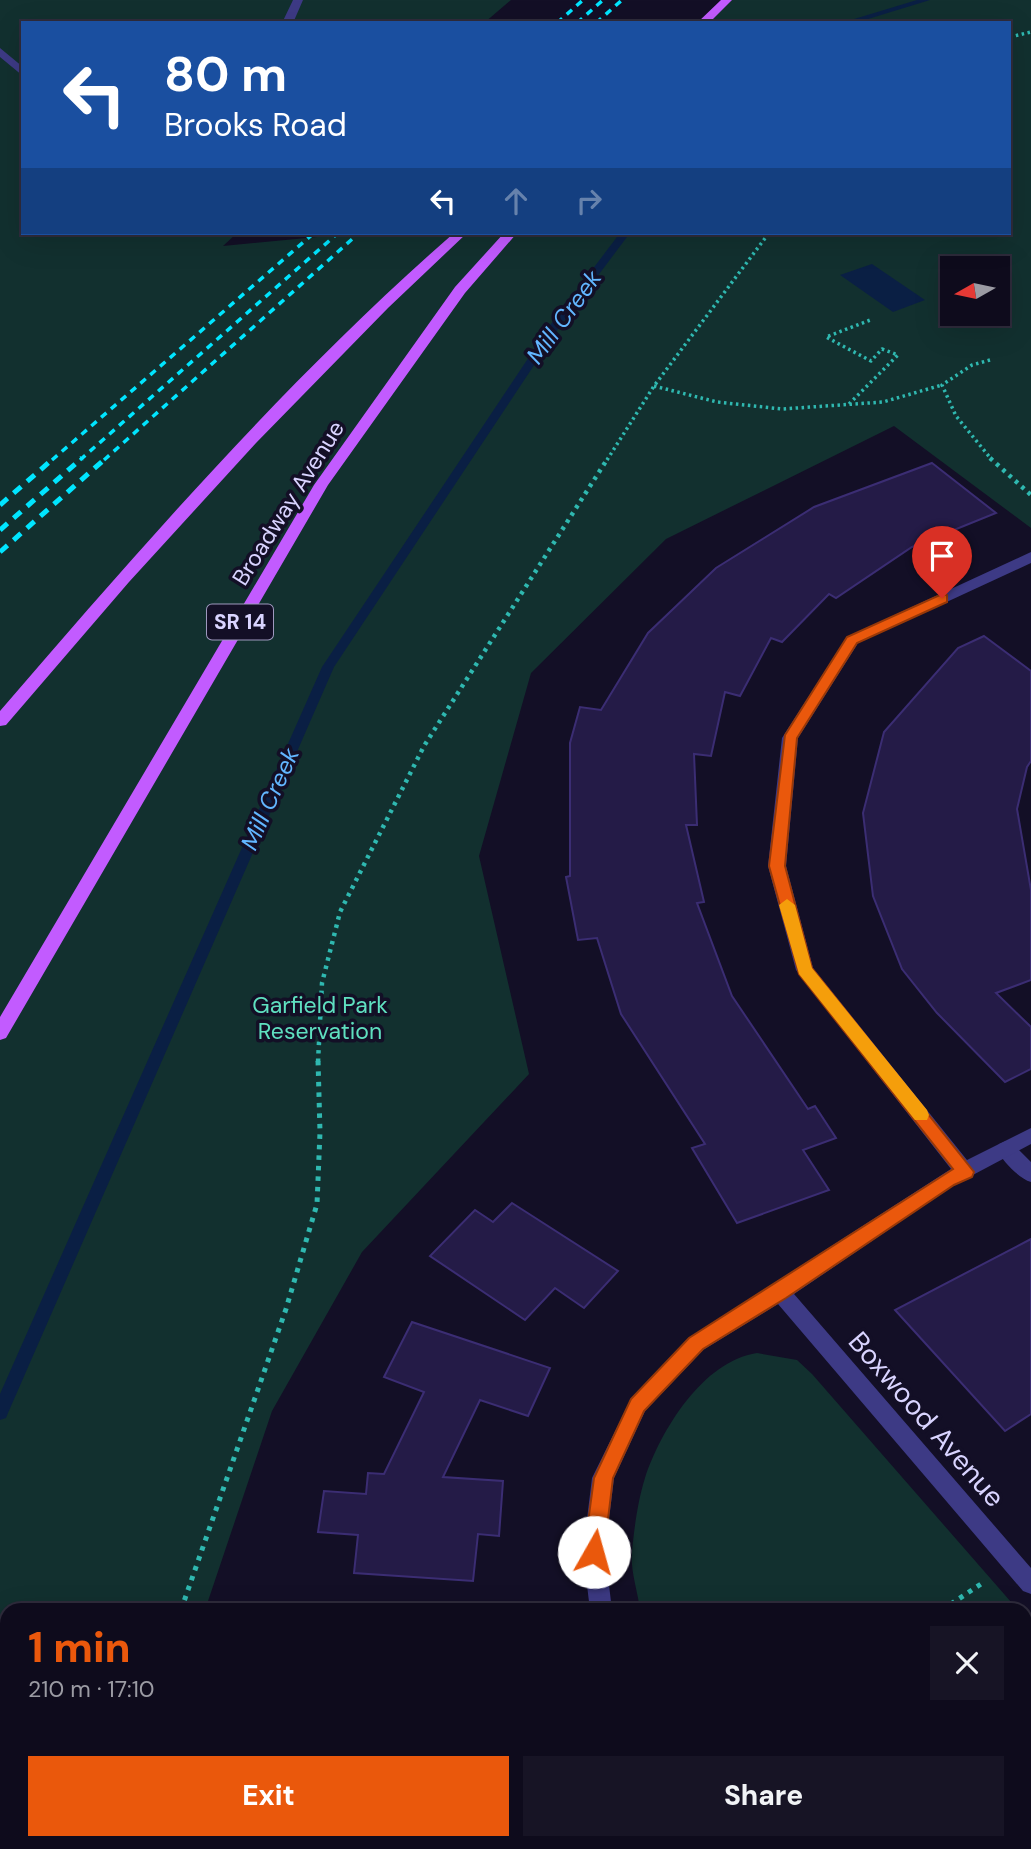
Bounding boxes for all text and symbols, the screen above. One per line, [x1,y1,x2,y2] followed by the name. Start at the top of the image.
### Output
[164,42,287,106] text: 80 m
[49,49,140,140] icon: left
[164,104,347,146] text: Brooks Road
[424,182,462,220] icon: left
[497,182,535,220] icon: ahead
[570,182,608,220] icon: right
[940,256,1010,326] north arrow
[940,256,1010,326] map controls
[519,263,609,370] water label: Mill Creek
[225,415,351,591] street label: Broadway Avenue
[912,526,972,598] pin
[923,537,961,575] icon: arrive
[207,604,273,640] road number: SR 14
[233,742,306,855] water label: Mill Creek
[252,990,388,1046] park label: Garfield Park Reservation
[840,1324,1013,1515] street label: Boxwood Avenue
[557,1515,631,1589] position arrow
[28,1620,131,1675] text: 1 min
[930,1626,1004,1700] button: close
[28,1674,155,1704] text: 210 m · 17:10
[28,1756,509,1836] button: Exit
[523,1756,1004,1836] button: Share

